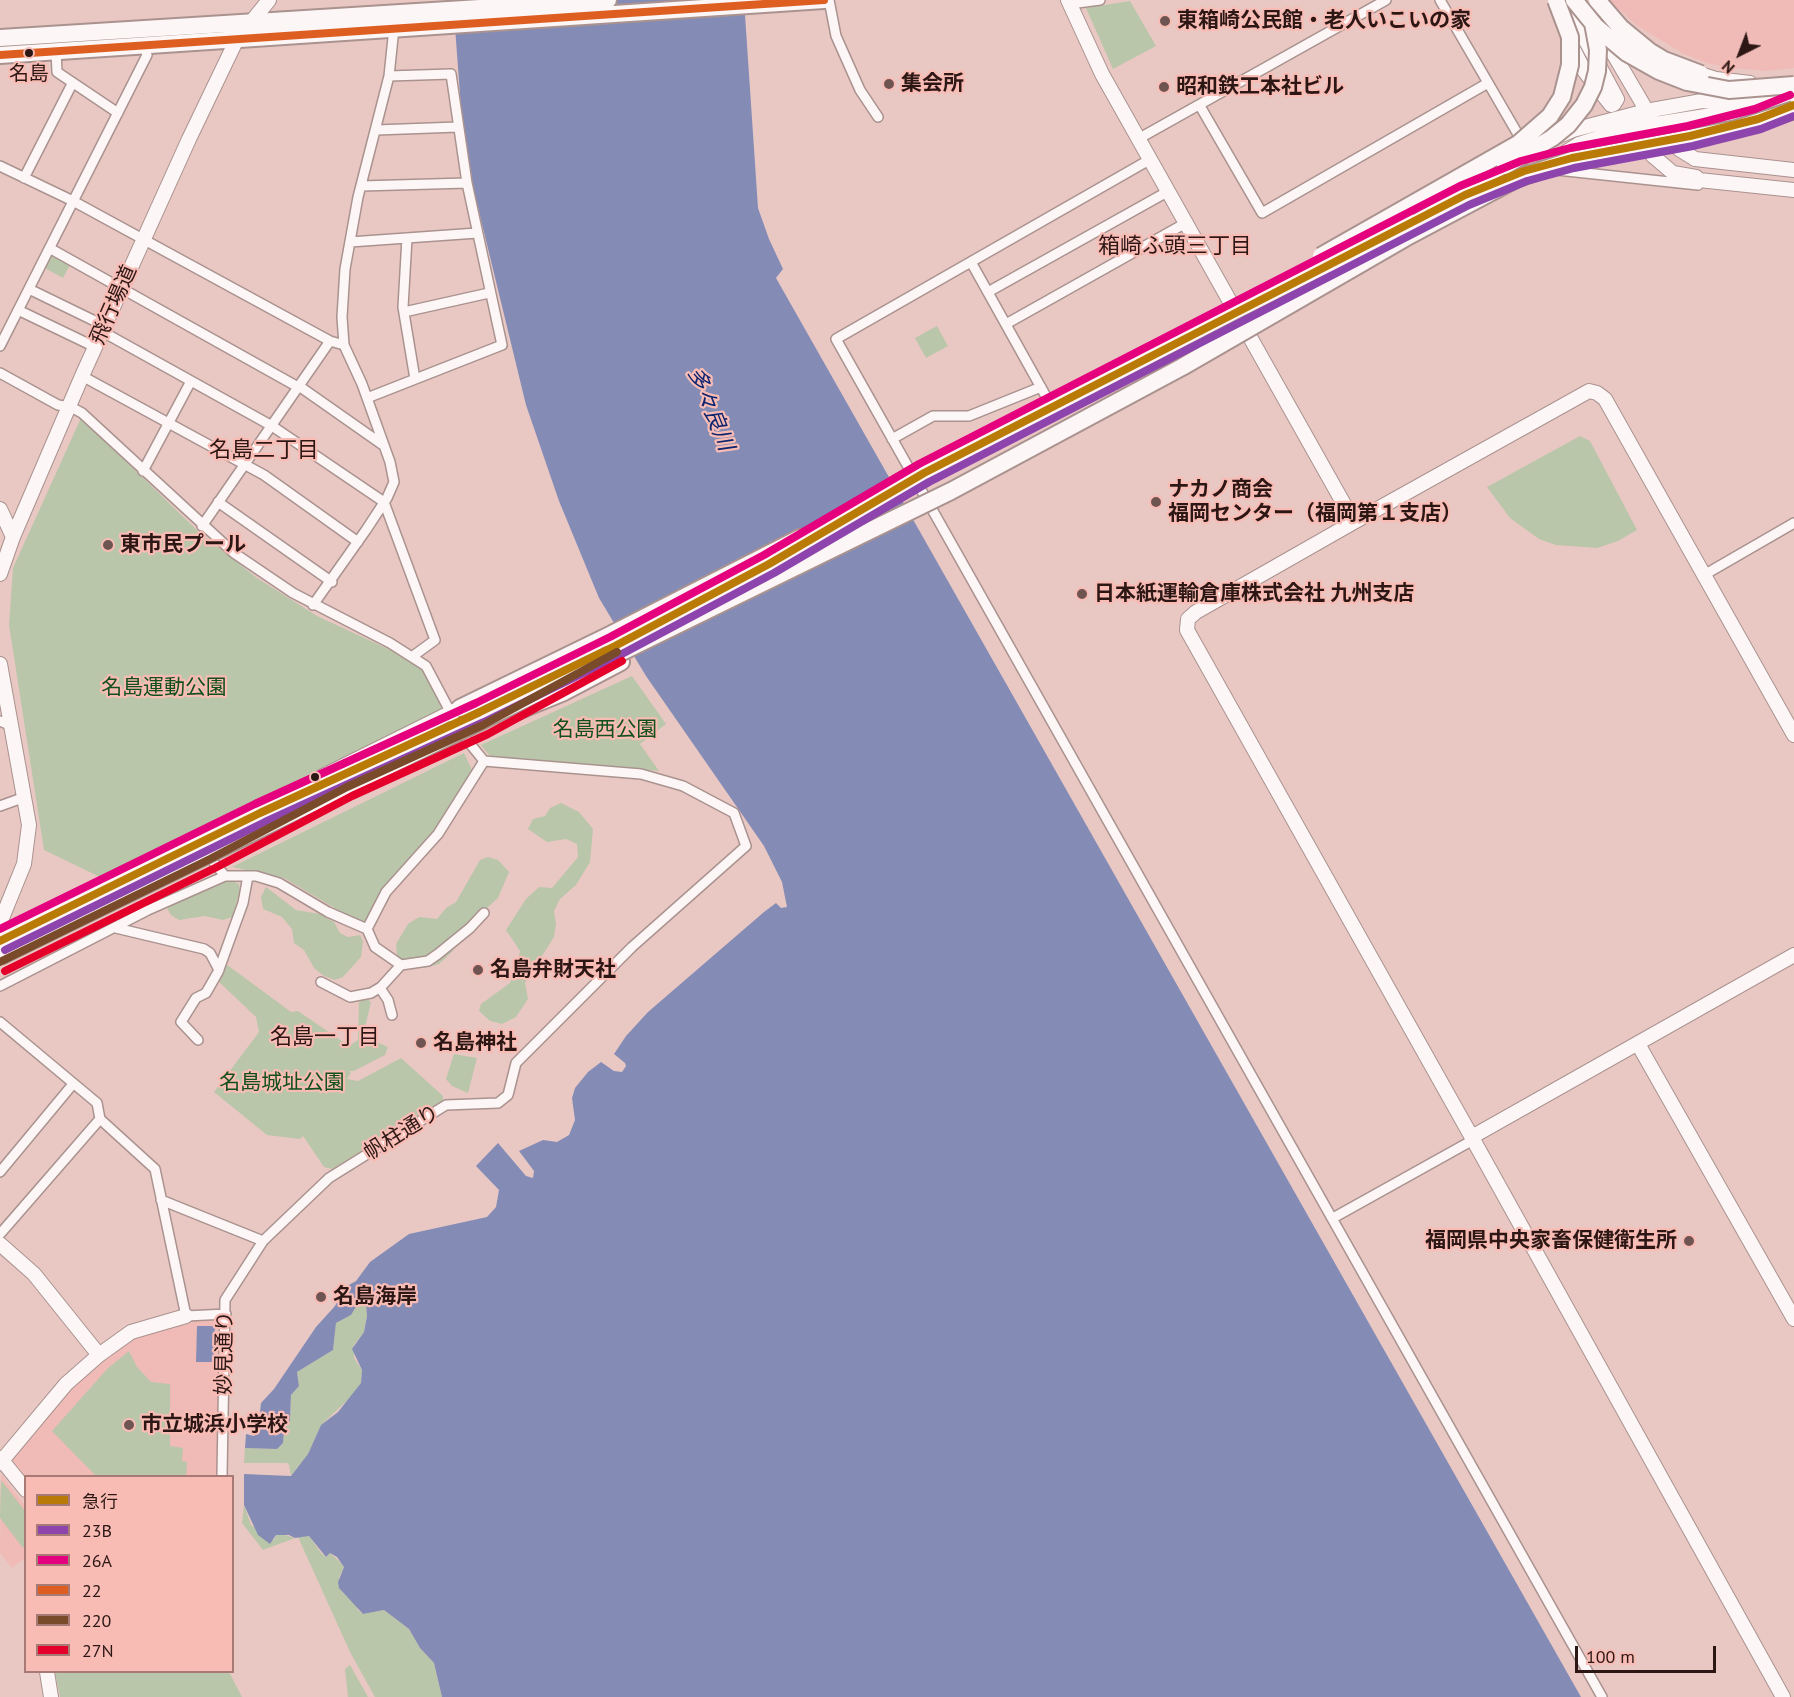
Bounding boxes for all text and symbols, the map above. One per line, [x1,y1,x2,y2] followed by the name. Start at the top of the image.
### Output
[1177,8,1471,34] place label: 東箱崎公民館・老人いこいの家
[1158,14,1172,28] marker: 東箱崎公民館・老人いこいの家
[1710,24,1770,84] north arrow
[23,47,35,59] marker: 名島
[1717,56,1739,78] text: N
[9,62,49,86] place label: 名島
[901,71,964,97] place label: 集会所
[1176,74,1344,100] place label: 昭和鉄工本社ビル
[882,77,896,91] marker: 集会所
[1157,80,1171,94] marker: 昭和鉄工本社ビル
[1098,234,1252,260] district label: 箱崎ふ頭三丁目
[85,262,143,348] street label: 飛行場道
[681,363,739,455] water label: 多々良川
[209,438,319,464] district label: 名島二丁目
[1168,477,1462,527] place label: ナカノ商会 福岡センター（福岡第１支店）
[1149,495,1163,509] marker: ナカノ商会 福岡センター（福岡第１支店）
[120,532,246,558] place label: 東市民プール
[101,538,115,552] marker: 東市民プール
[1094,581,1414,607] place label: 日本紙運輸倉庫株式会社 九州支店
[1075,587,1089,601] marker: 日本紙運輸倉庫株式会社 九州支店
[101,675,227,701] park label: 名島運動公園
[553,717,657,743] park label: 名島西公園
[309,771,321,783] unlabelled marker
[490,957,616,983] place label: 名島弁財天社
[471,963,485,977] marker: 名島弁財天社
[270,1025,380,1051] district label: 名島一丁目
[433,1030,517,1056] place label: 名島神社
[414,1036,428,1050] marker: 名島神社
[219,1070,345,1096] park label: 名島城址公園
[360,1100,444,1166] street label: 帆柱通り
[1425,1228,1677,1254] place label: 福岡県中央家畜保健衛生所
[1682,1234,1696,1248] marker: 福岡県中央家畜保健衛生所
[333,1284,417,1310] place label: 名島海岸
[314,1290,328,1304] marker: 名島海岸
[212,1311,238,1395] street label: 妙見通り
[141,1412,288,1438] place label: 市立城浜小学校
[122,1418,136,1432] marker: 市立城浜小学校
[24,1475,234,1673] legend
[82,1490,118,1513] text: 急行
[82,1519,112,1542] text: 23B
[82,1549,112,1572] text: 26A
[82,1579,102,1602] text: 22
[82,1609,111,1632] text: 220
[1578,1634,1719,1672] scale bar
[82,1639,114,1662] text: 27N
[1586,1645,1635,1668] text: 100 m

